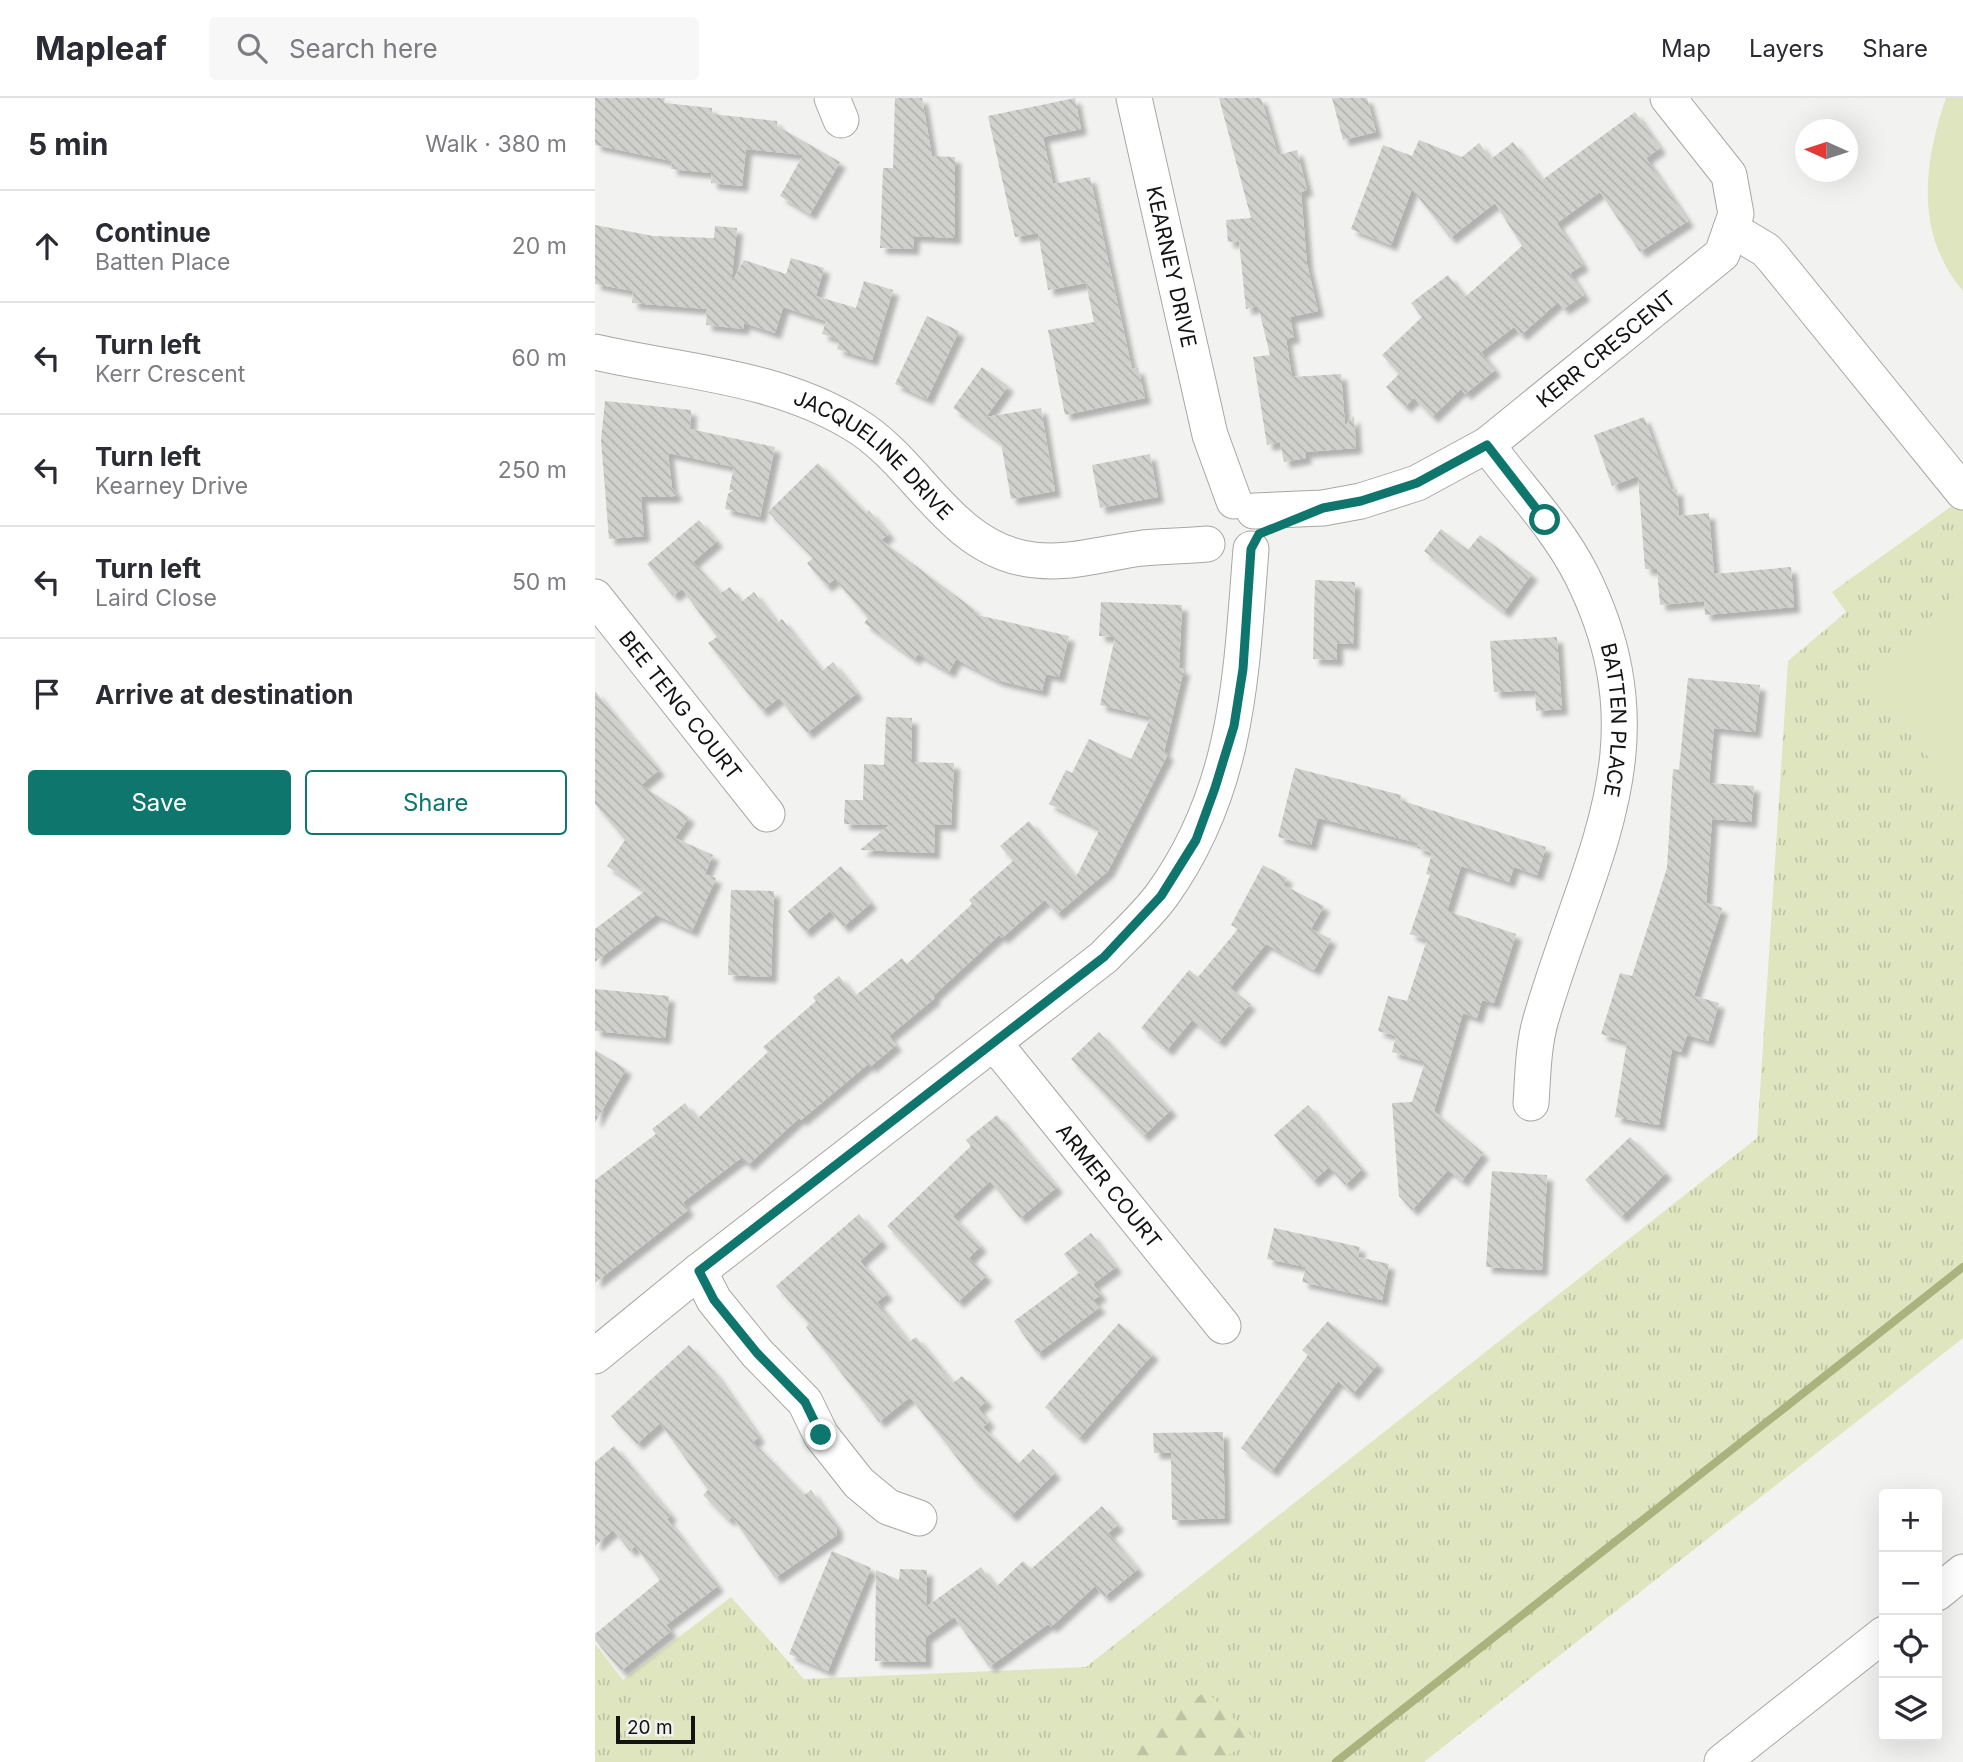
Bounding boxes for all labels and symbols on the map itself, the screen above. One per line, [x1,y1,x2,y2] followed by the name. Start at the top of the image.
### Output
[1795,119,1858,182] north arrow
[1142,184,1202,350] street label: KEARNEY DRIVE
[1531,285,1680,413] street label: KERR CRESCENT
[790,384,958,525] street label: JACQUELINE DRIVE
[1529,504,1560,535] route start
[614,626,747,784] street label: BEE TENG COURT
[1596,640,1632,799] street label: BATTEN PLACE
[1052,1118,1167,1253] street label: ARMER COURT
[805,1419,836,1450] route end
[616,1713,695,1745] scale bar

